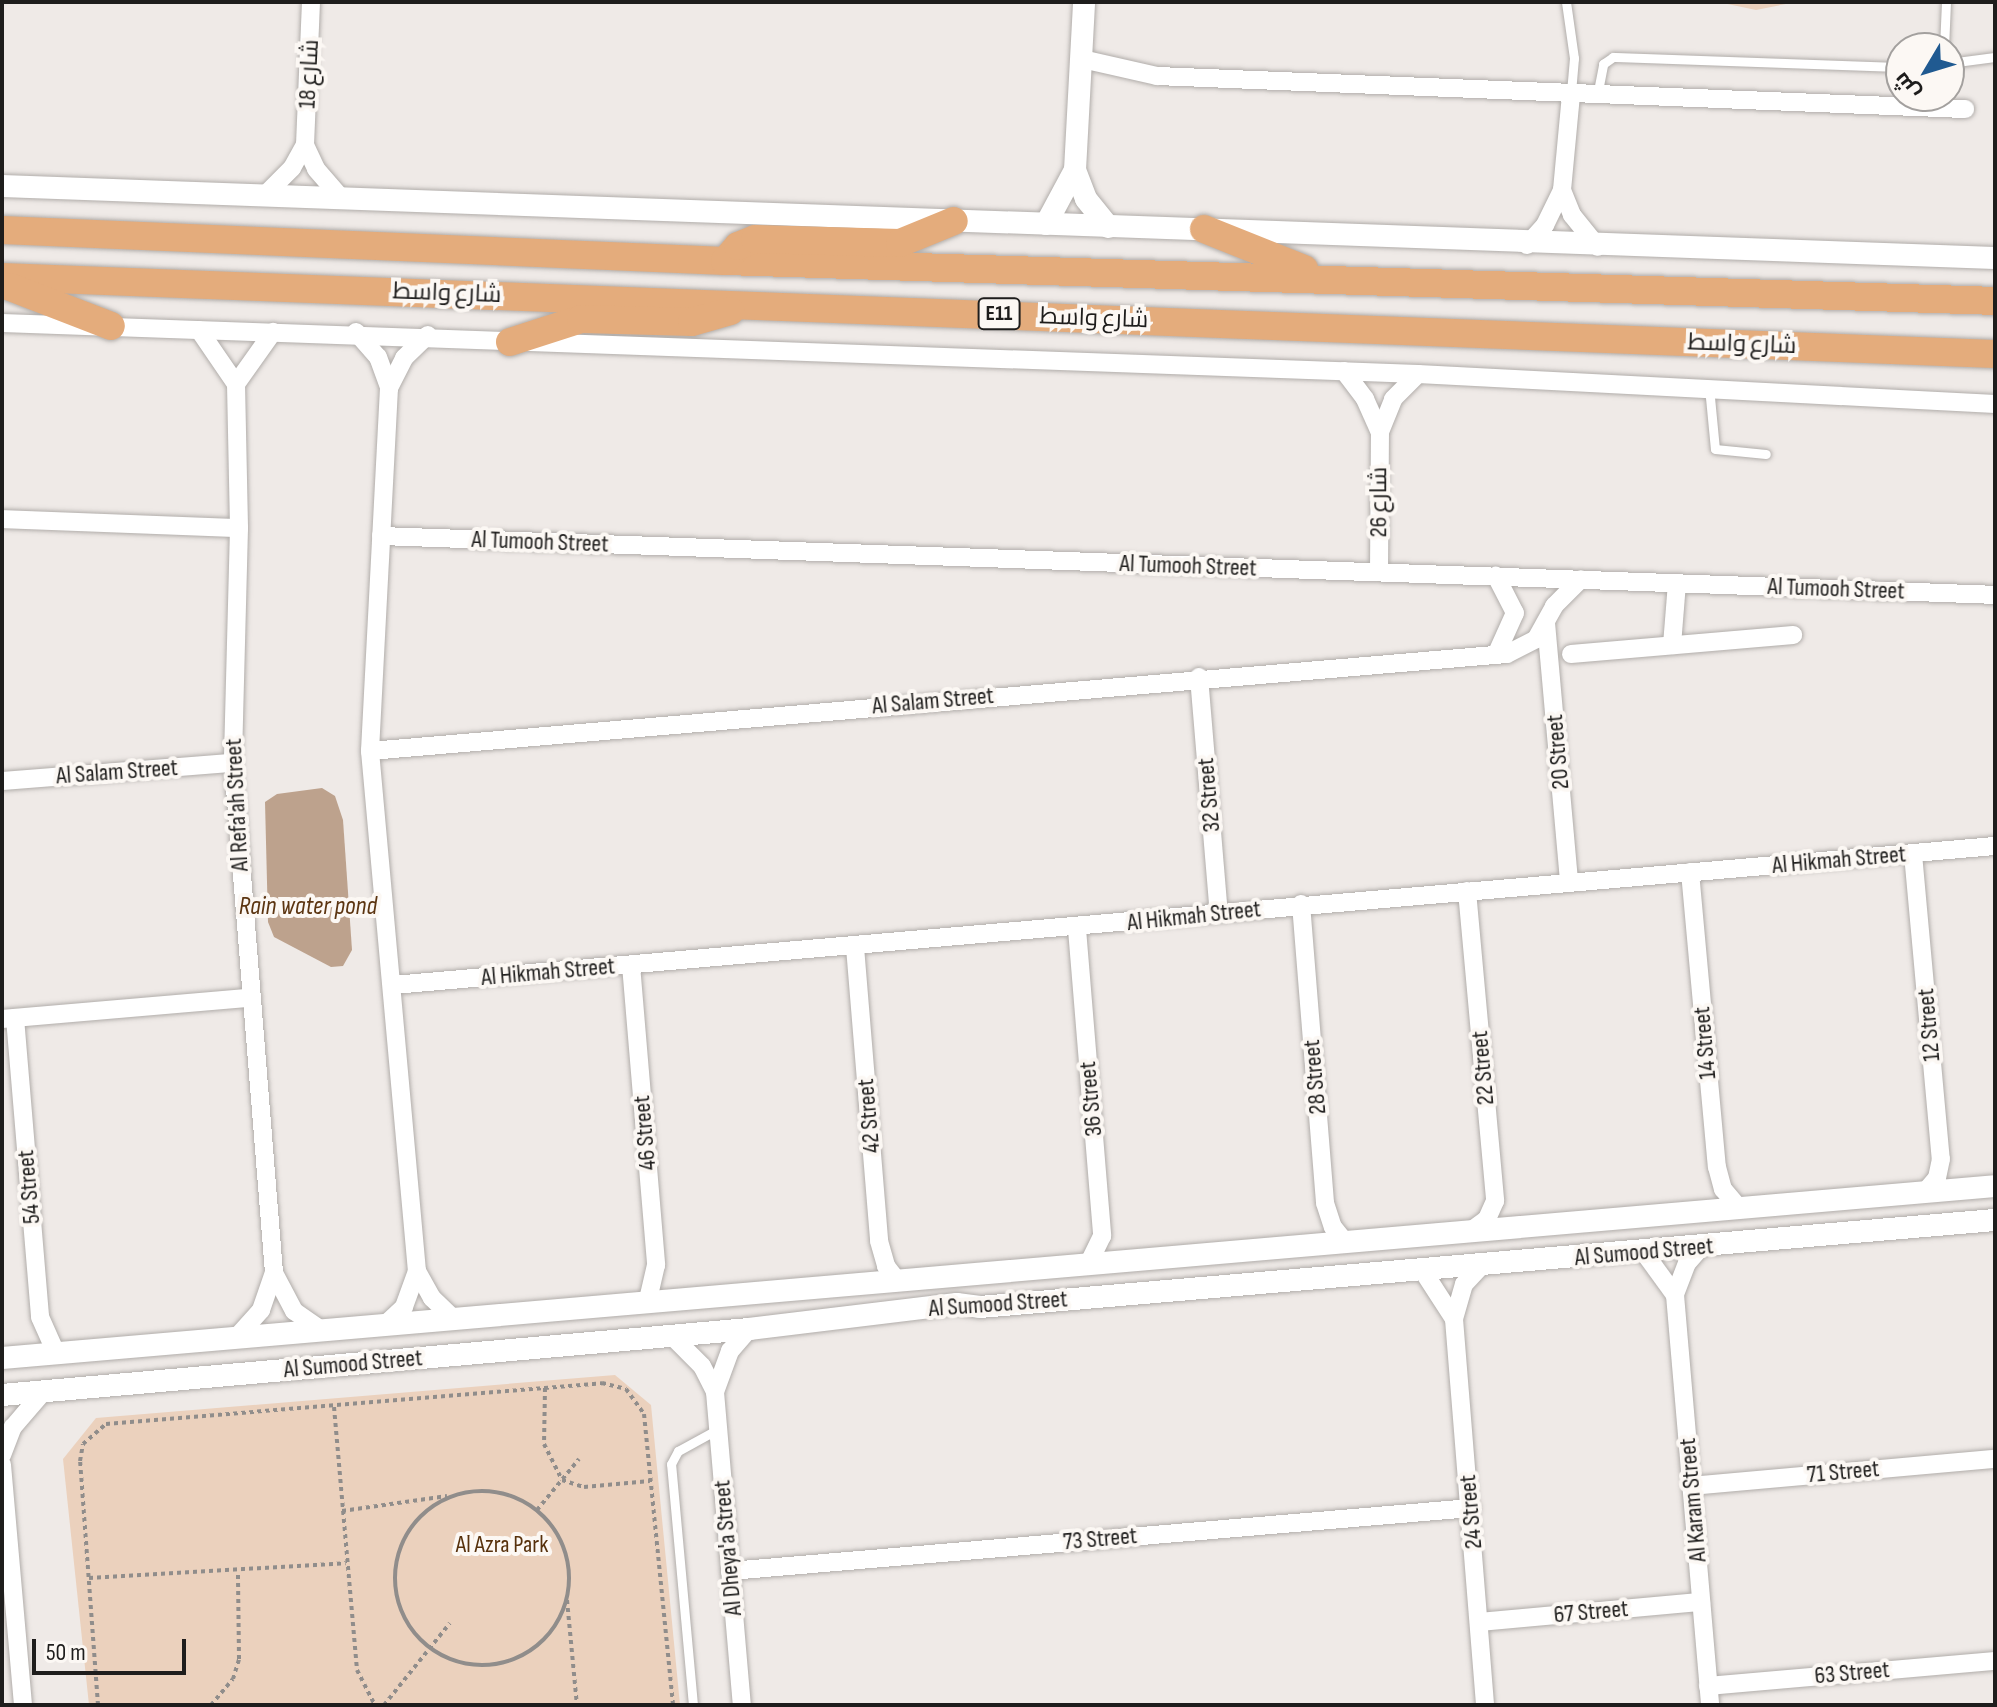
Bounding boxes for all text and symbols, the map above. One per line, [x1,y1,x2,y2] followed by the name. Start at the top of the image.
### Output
[1885,32,1965,112] north arrow
[293,39,325,109] street label: شارع 18
[1888,66,1927,105] text: ش
[392,277,502,309] street label: شارع واسط
[977,296,1021,332] road number: E11
[1039,302,1149,334] street label: شارع واسط
[1687,328,1797,360] street label: شارع واسط
[1365,467,1393,537] street label: شارع 26
[471,525,609,559] street label: Al Tumooh Street
[1119,549,1257,583] street label: Al Tumooh Street
[1767,572,1905,606] street label: Al Tumooh Street
[871,681,995,721] street label: Al Salam Street
[1540,713,1576,791] street label: 20 Street
[219,738,255,872] street label: Al Refa'ah Street
[55,753,179,791] street label: Al Salam Street
[1191,757,1227,833] street label: 32 Street
[1771,840,1907,880] street label: Al Hikmah Street
[239,891,377,923] water label: Rain water pond
[1126,895,1262,937] street label: Al Hikmah Street
[480,952,616,992] street label: Al Hikmah Street
[1911,987,1947,1063] street label: 12 Street
[1687,1005,1723,1081] street label: 14 Street
[1465,1030,1501,1106] street label: 22 Street
[1297,1038,1333,1116] street label: 28 Street
[1073,1060,1109,1138] street label: 36 Street
[851,1078,887,1154] street label: 42 Street
[627,1094,663,1172] street label: 46 Street
[11,1149,47,1225] street label: 54 Street
[1574,1232,1714,1272] street label: Al Sumood Street
[928,1285,1068,1323] street label: Al Sumood Street
[283,1344,423,1384] street label: Al Sumood Street
[1673,1437,1713,1563] street label: Al Karam Street
[1806,1454,1880,1490] street label: 71 Street
[1453,1474,1489,1550] street label: 24 Street
[708,1479,748,1617] street label: Al Dheya'a Street
[1062,1521,1138,1557] street label: 73 Street
[456,1531,548,1559] park label: Al Azra Park
[1553,1594,1629,1630] street label: 67 Street
[36,1623,190,1673] scale bar
[46,1638,86,1667] text: 50 m
[1813,1655,1891,1691] street label: 63 Street

